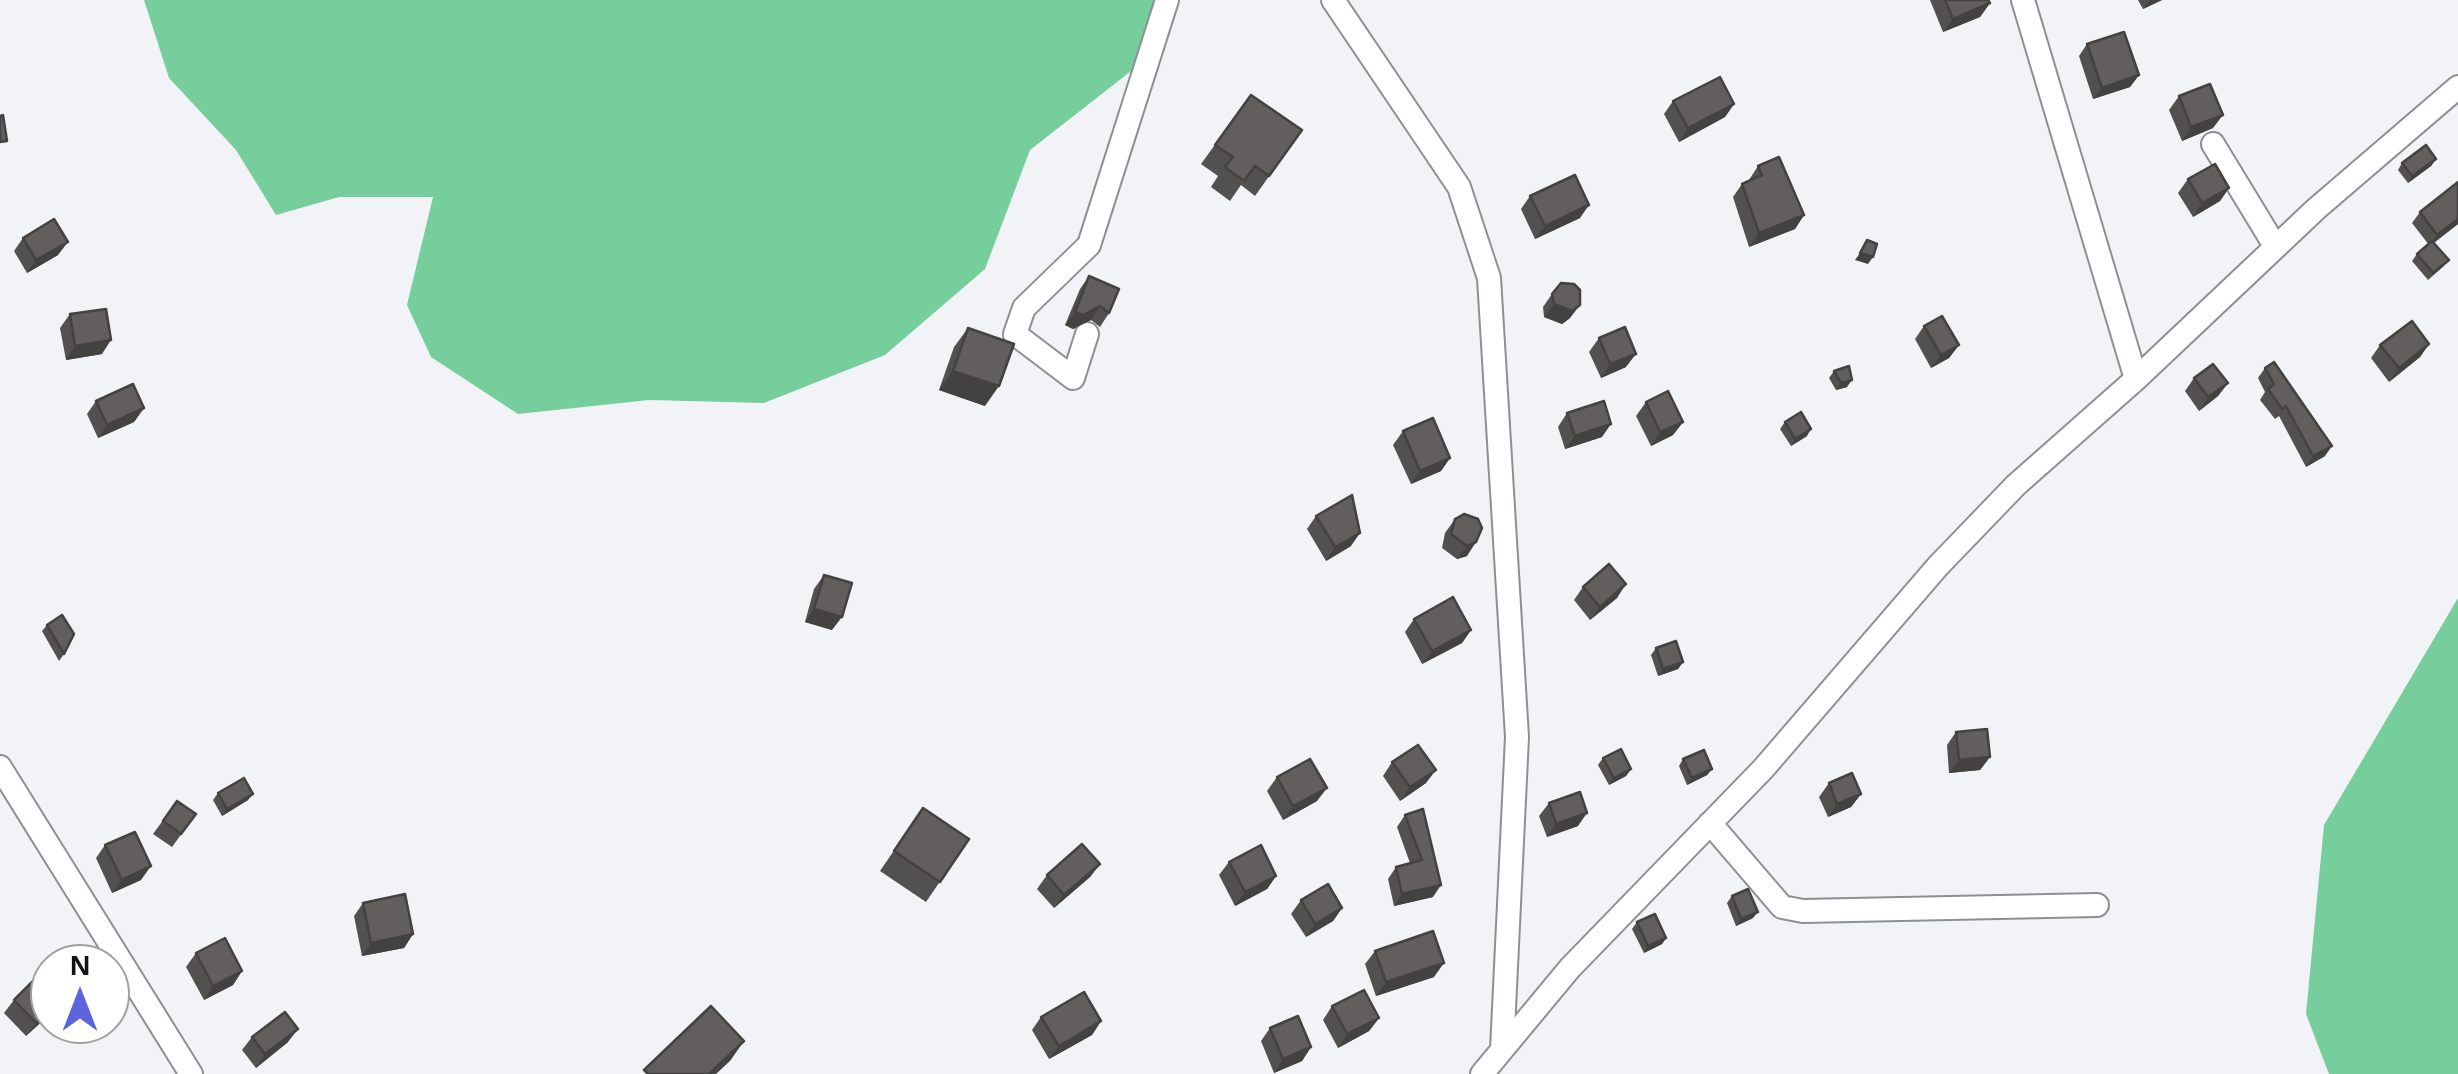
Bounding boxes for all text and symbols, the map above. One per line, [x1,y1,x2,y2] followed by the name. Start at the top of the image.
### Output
[30,944,130,1044] north arrow
[70,950,90,981] text: N

